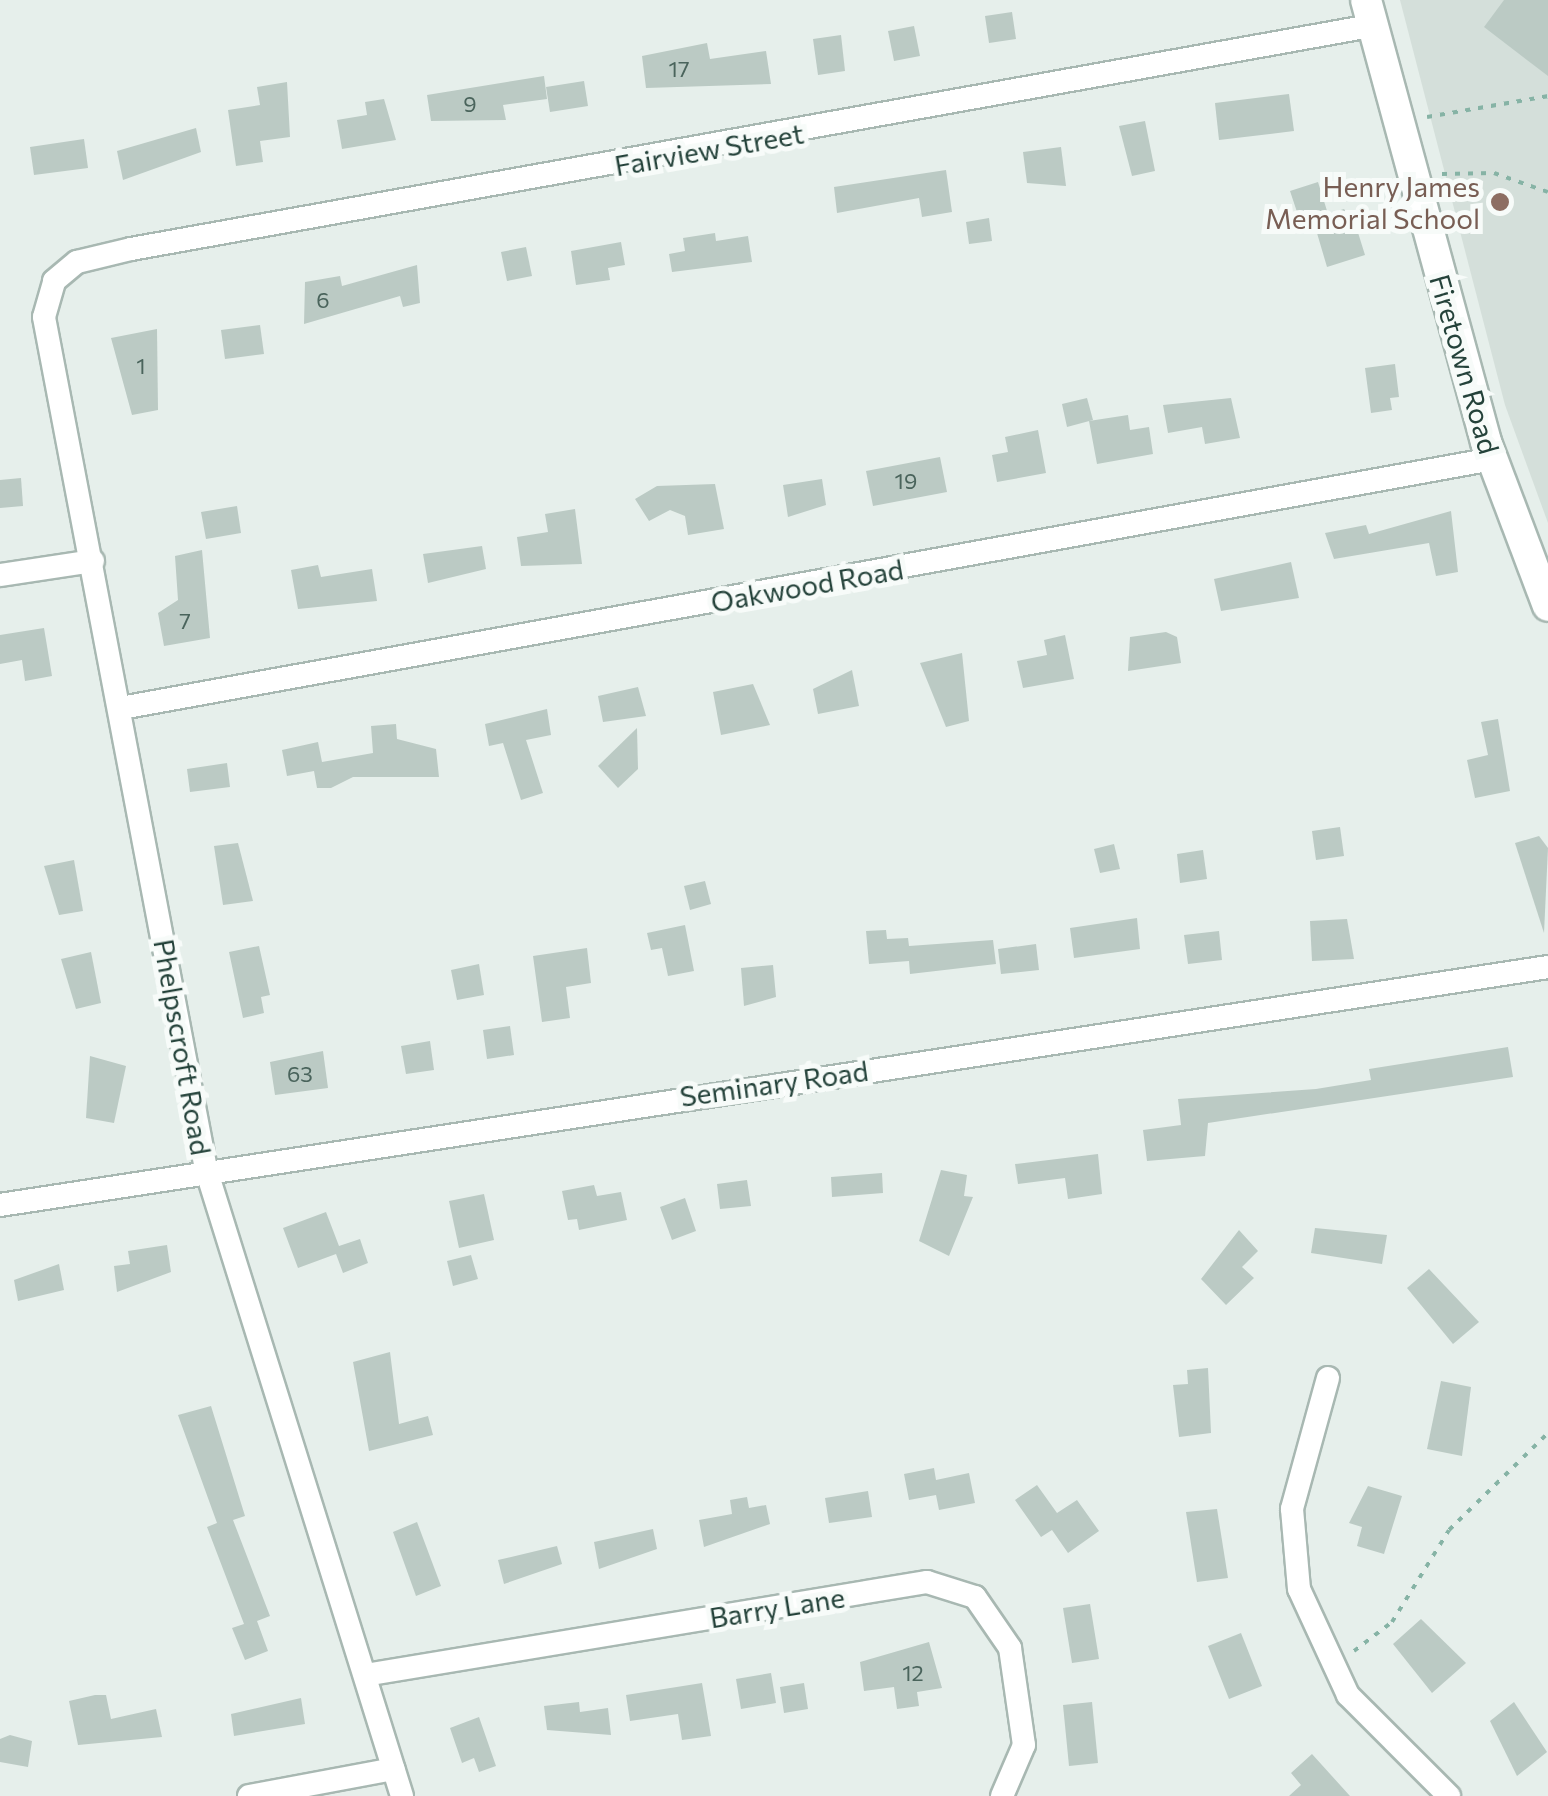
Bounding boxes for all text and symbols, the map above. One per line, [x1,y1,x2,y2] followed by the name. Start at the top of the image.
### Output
[668,56,690,82] house number: 17
[463,91,477,117] house number: 9
[612,116,806,182] street label: Fairview Street
[1265,169,1480,235] place label: Henry James Memorial School
[1489,191,1511,213] marker: Henry James Memorial School
[1423,270,1507,458] street label: Firetown Road
[316,287,330,313] house number: 6
[136,353,146,379] house number: 1
[895,468,917,494] house number: 19
[708,552,906,618] street label: Oakwood Road
[179,608,191,634] house number: 7
[147,936,219,1158] street label: Phelpscroft Road
[678,1053,870,1113] street label: Seminary Road
[287,1061,313,1087] house number: 63
[707,1580,847,1634] street label: Barry Lane
[902,1660,924,1686] house number: 12

